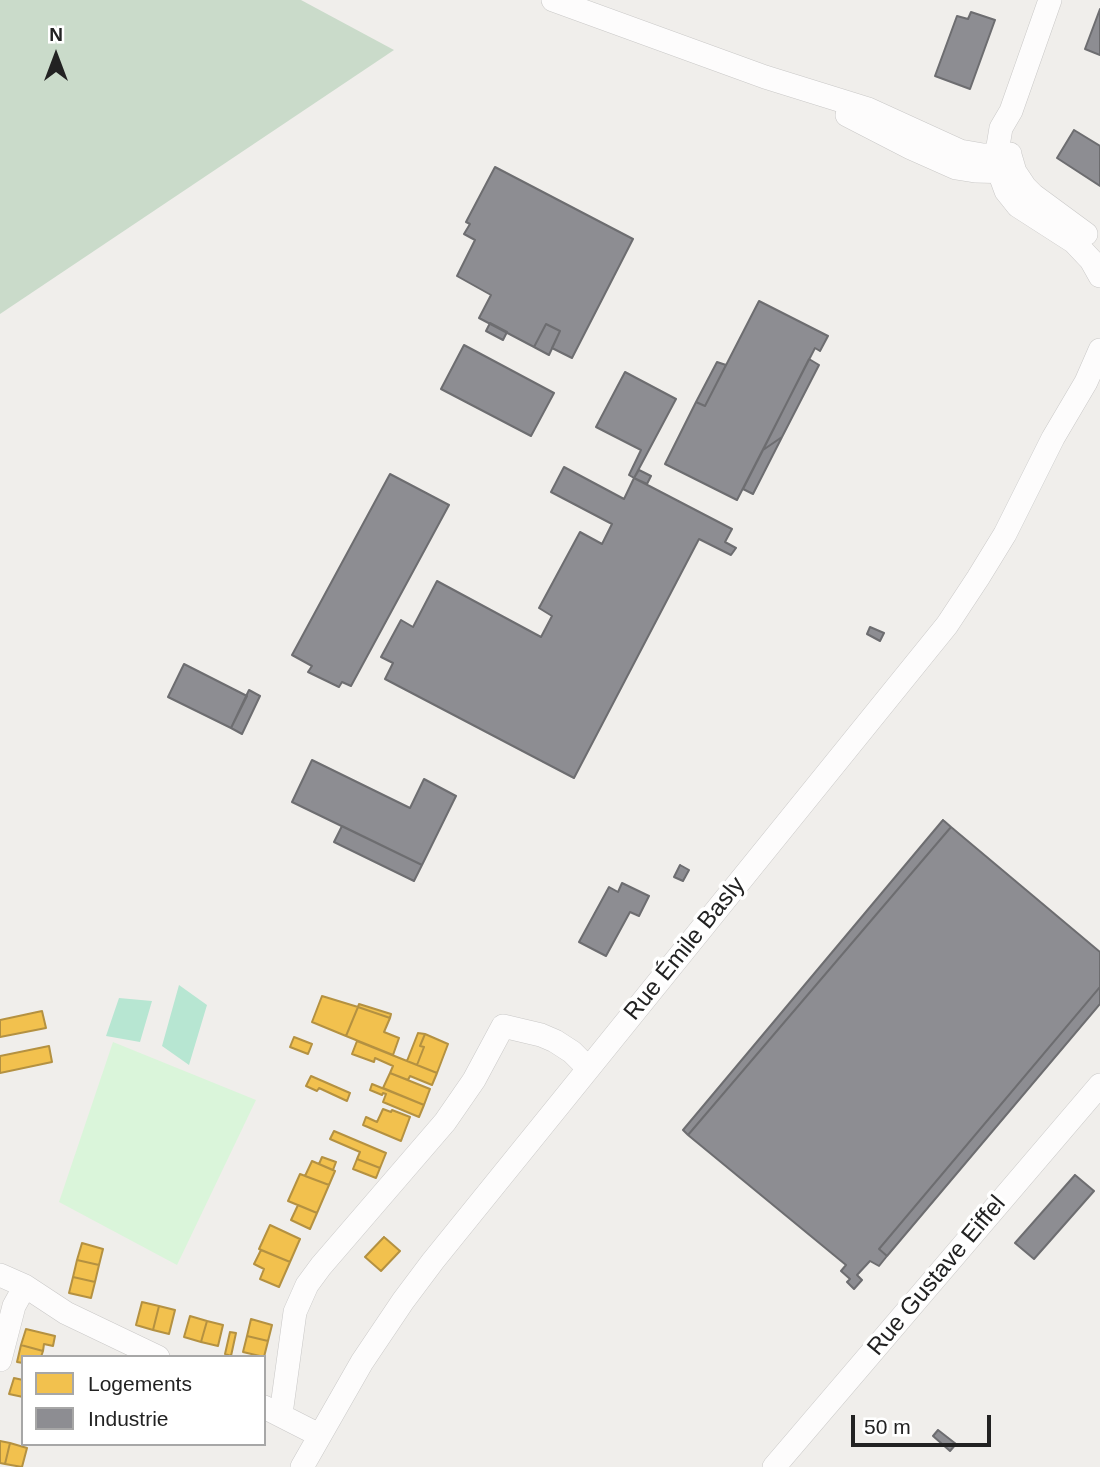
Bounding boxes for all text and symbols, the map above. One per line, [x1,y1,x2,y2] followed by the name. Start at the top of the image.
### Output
[21,21,91,91] north arrow
[49,24,63,45] text: N
[618,872,752,1026] street label: Rue Émile Basly
[862,1190,1012,1362] street label: Rue Gustave Eiffel
[21,1355,266,1446] legend
[88,1372,192,1395] text: Logements
[855,1400,995,1444] scale bar
[88,1407,169,1430] text: Industrie
[864,1415,911,1438] text: 50 m

